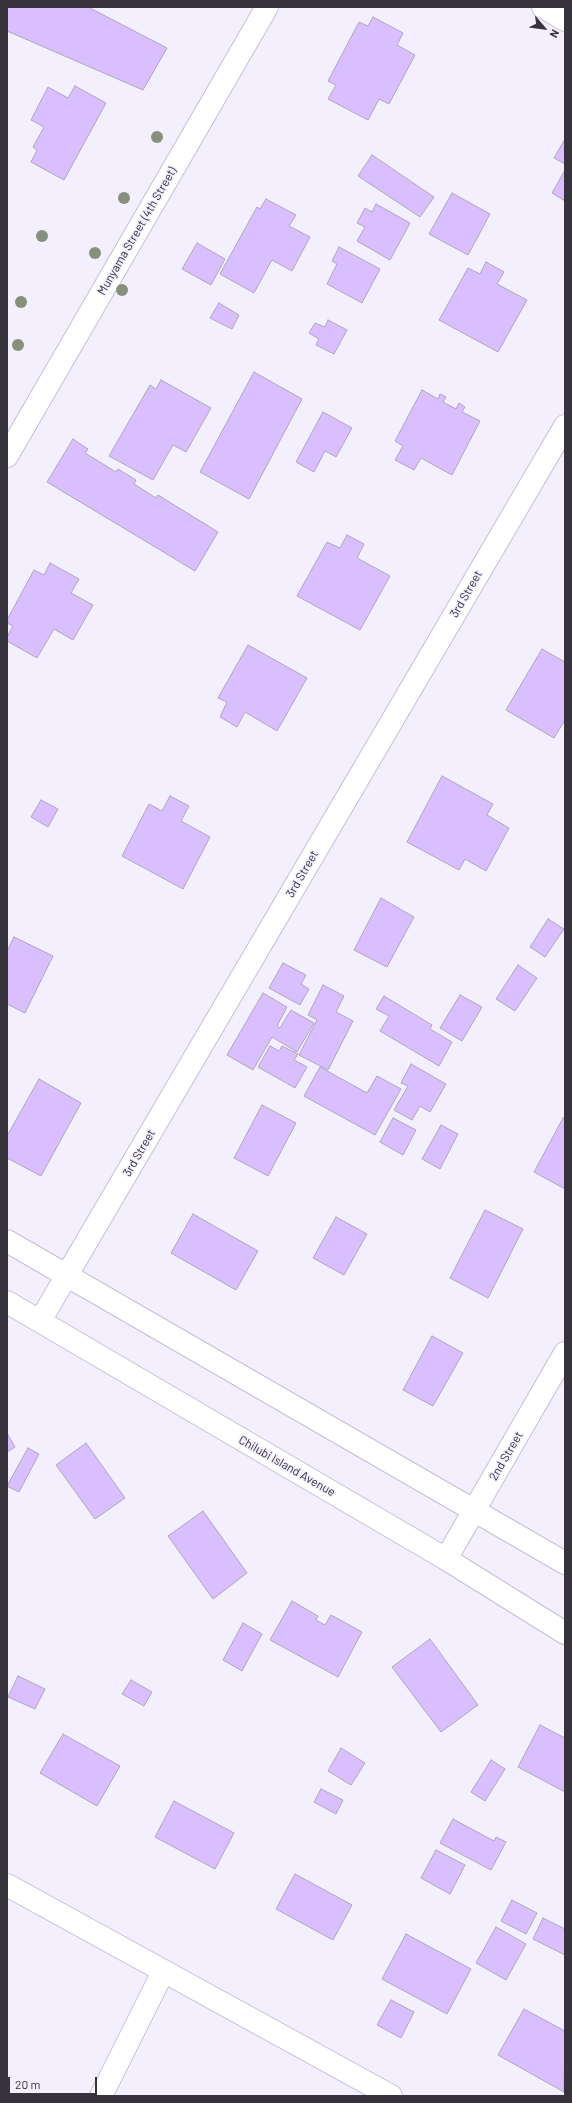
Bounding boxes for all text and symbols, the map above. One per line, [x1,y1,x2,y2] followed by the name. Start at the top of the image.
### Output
[524,8,564,48] north arrow
[548,28,562,40] text: N
[94,164,180,298] street label: Munyama Street (4th Street)
[447,568,485,620] street label: 3rd Street
[283,848,321,900] street label: 3rd Street
[120,1127,158,1179] street label: 3rd Street
[486,1429,526,1483] street label: 2nd Street
[236,1432,338,1500] street label: Chilubi Island Avenue
[10,2069,99,2095] scale bar
[15,2077,41,2091] text: 20 m

